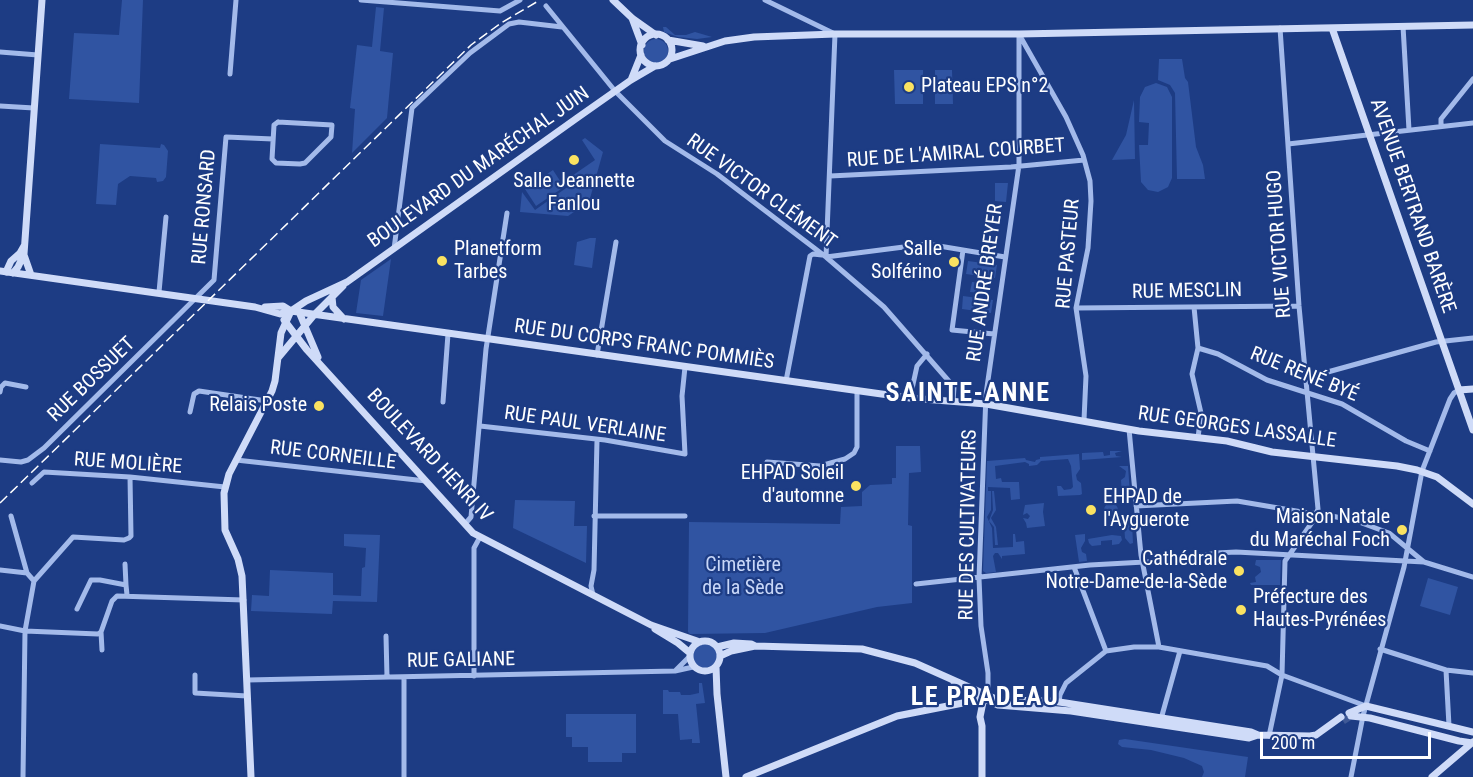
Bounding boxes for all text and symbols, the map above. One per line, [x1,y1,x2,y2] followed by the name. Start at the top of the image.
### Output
[921,75,1048,99] place label: Plateau EPS n°2
[902,80,916,94] marker: Plateau EPS n°2
[364,82,594,254] street label: BOULEVARD DU MARÉCHAL JUIN
[1364,96,1460,316] street label: AVENUE BERTRAND BARÈRE
[681,130,841,254] street label: RUE VICTOR CLÉMENT
[846,134,1066,174] street label: RUE DE L'AMIRAL COURBET
[188,149,222,265] street label: RUE RONSARD
[567,153,581,167] marker: Salle Jeannette Fanlou
[1263,169,1297,319] street label: RUE VICTOR HUGO
[513,170,635,217] place label: Salle Jeannette Fanlou
[1052,198,1086,310] street label: RUE PASTEUR
[963,202,1009,364] street label: RUE ANDRÉ BREYER
[454,238,542,285] place label: Planetform Tarbes
[871,238,942,285] place label: Salle Solférino
[435,254,449,268] marker: Planetform Tarbes
[947,255,961,269] marker: Salle Solférino
[1132,279,1242,305] street label: RUE MESCLIN
[512,315,776,375] street label: RUE DU CORPS FRANC POMMIÈS
[43,333,141,427] street label: RUE BOSSUET
[1246,342,1362,408] street label: RUE RENÉ BYÉ
[886,378,1050,410] district label: SAINTE-ANNE
[361,384,497,528] street label: BOULEVARD HENRI IV
[209,394,307,418] place label: Relais Poste
[312,399,326,413] marker: Relais Poste
[503,402,667,448] street label: RUE PAUL VERLAINE
[1136,402,1338,454] street label: RUE GEORGES LASSALLE
[955,429,983,621] street label: RUE DES CULTIVATEURS
[269,436,397,476] street label: RUE CORNEILLE
[73,448,183,480] street label: RUE MOLIÈRE
[741,462,844,509] place label: EHPAD Soleil d'automne
[849,479,863,493] marker: EHPAD Soleil d'automne
[1103,486,1189,533] place label: EHPAD de l'Ayguerote
[1084,503,1098,517] marker: EHPAD de l'Ayguerote
[1250,506,1390,553] place label: Maison Natale du Maréchal Foch
[1395,523,1409,537] marker: Maison Natale du Maréchal Foch
[1046,548,1227,595] place label: Cathédrale Notre-Dame-de-la-Sède
[702,554,784,601] park label: Cimetière de la Sède
[1232,564,1246,578] marker: Cathédrale Notre-Dame-de-la-Sède
[1253,586,1386,633] place label: Préfecture des Hautes-Pyrénées
[1234,603,1248,617] marker: Préfecture des Hautes-Pyrénées
[407,648,515,674] street label: RUE GALIANE
[911,682,1059,714] district label: LE PRADEAU
[1263,720,1434,758] scale bar
[1271,732,1315,753] text: 200 m

